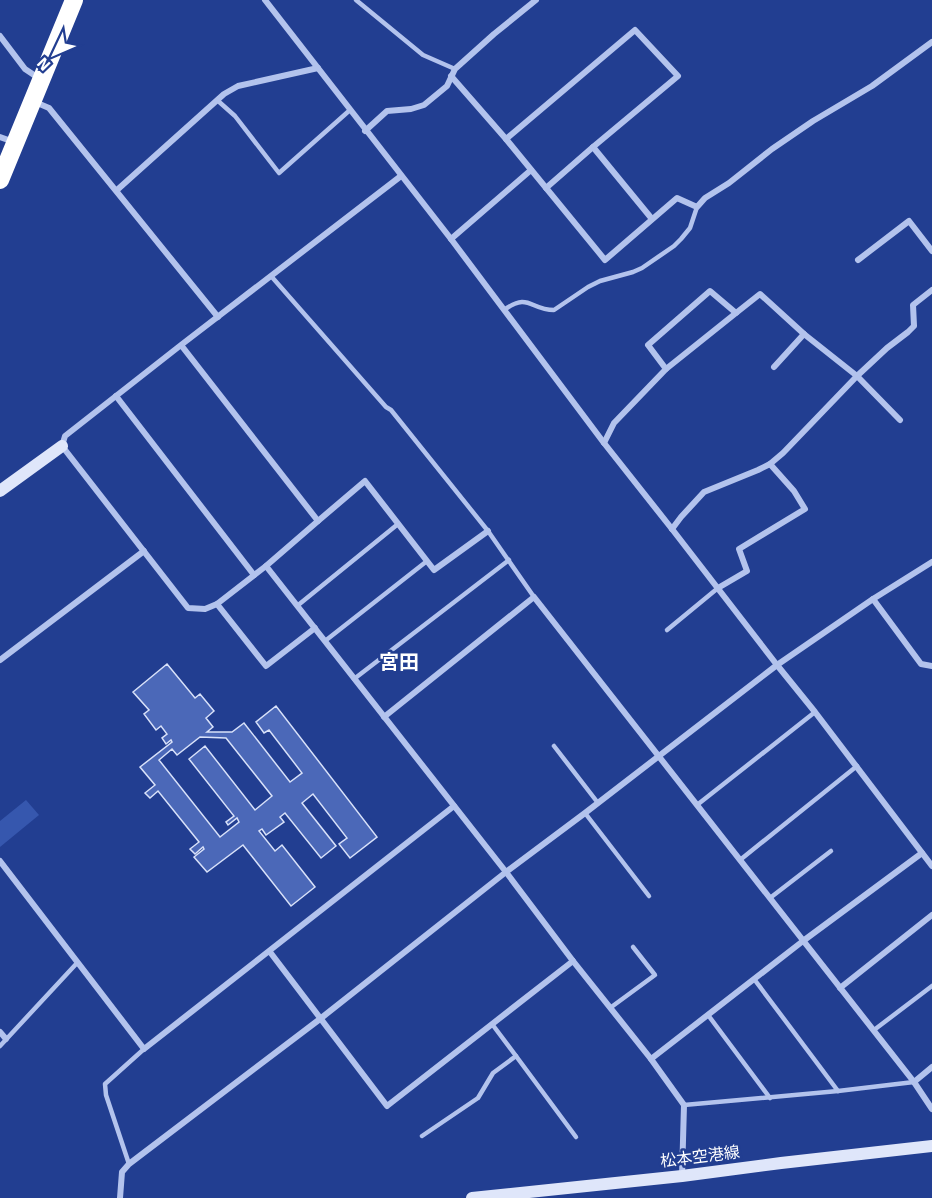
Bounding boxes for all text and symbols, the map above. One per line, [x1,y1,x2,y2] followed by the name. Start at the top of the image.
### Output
[24,24,84,84] north arrow
[33,53,55,75] text: N
[379,650,419,675] district label: 宮田
[659,1142,741,1172] street label: 松本空港線

